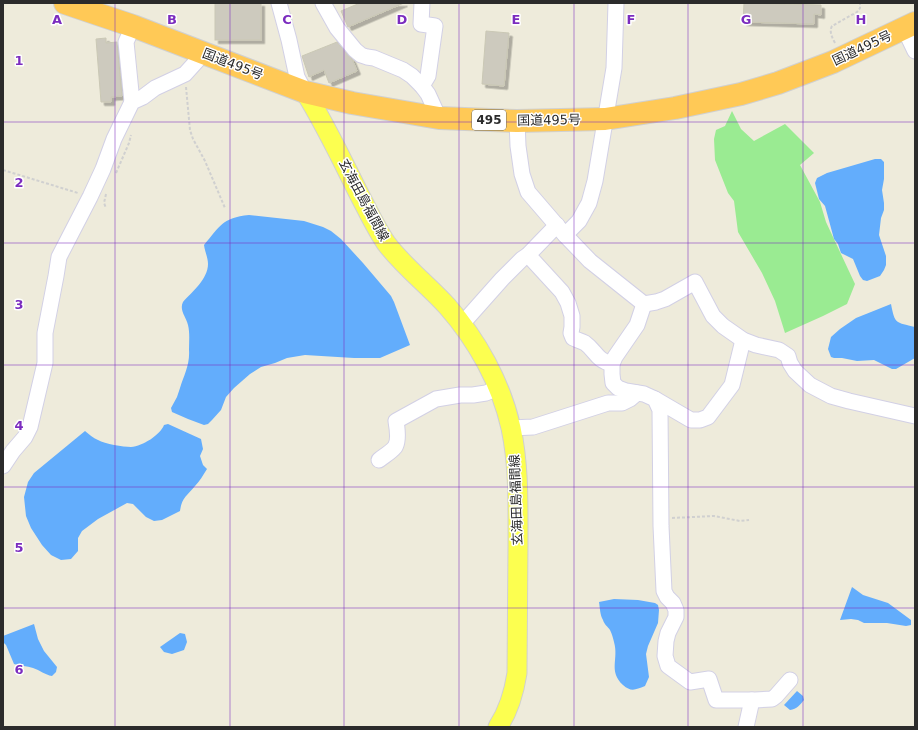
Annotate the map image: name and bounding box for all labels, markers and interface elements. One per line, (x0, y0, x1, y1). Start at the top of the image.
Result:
text: A (52, 12, 62, 27)
text: B (167, 12, 177, 27)
text: C (282, 12, 292, 27)
text: D (397, 12, 408, 27)
text: E (512, 12, 520, 27)
text: F (627, 12, 635, 27)
text: G (741, 12, 751, 27)
text: H (856, 12, 866, 27)
street label: 国道495号 (830, 28, 894, 68)
street label: 国道495号 (201, 46, 265, 82)
text: 1 (14, 53, 24, 68)
road number: 495 (472, 110, 506, 130)
street label: 国道495号 (517, 112, 581, 128)
street label: 玄海田島福間線 (336, 156, 392, 244)
text: 2 (14, 175, 24, 190)
text: 3 (14, 297, 24, 312)
text: 4 (14, 418, 24, 433)
street label: 玄海田島福間線 (507, 454, 525, 546)
text: 5 (14, 540, 24, 555)
text: 6 (14, 662, 24, 677)

